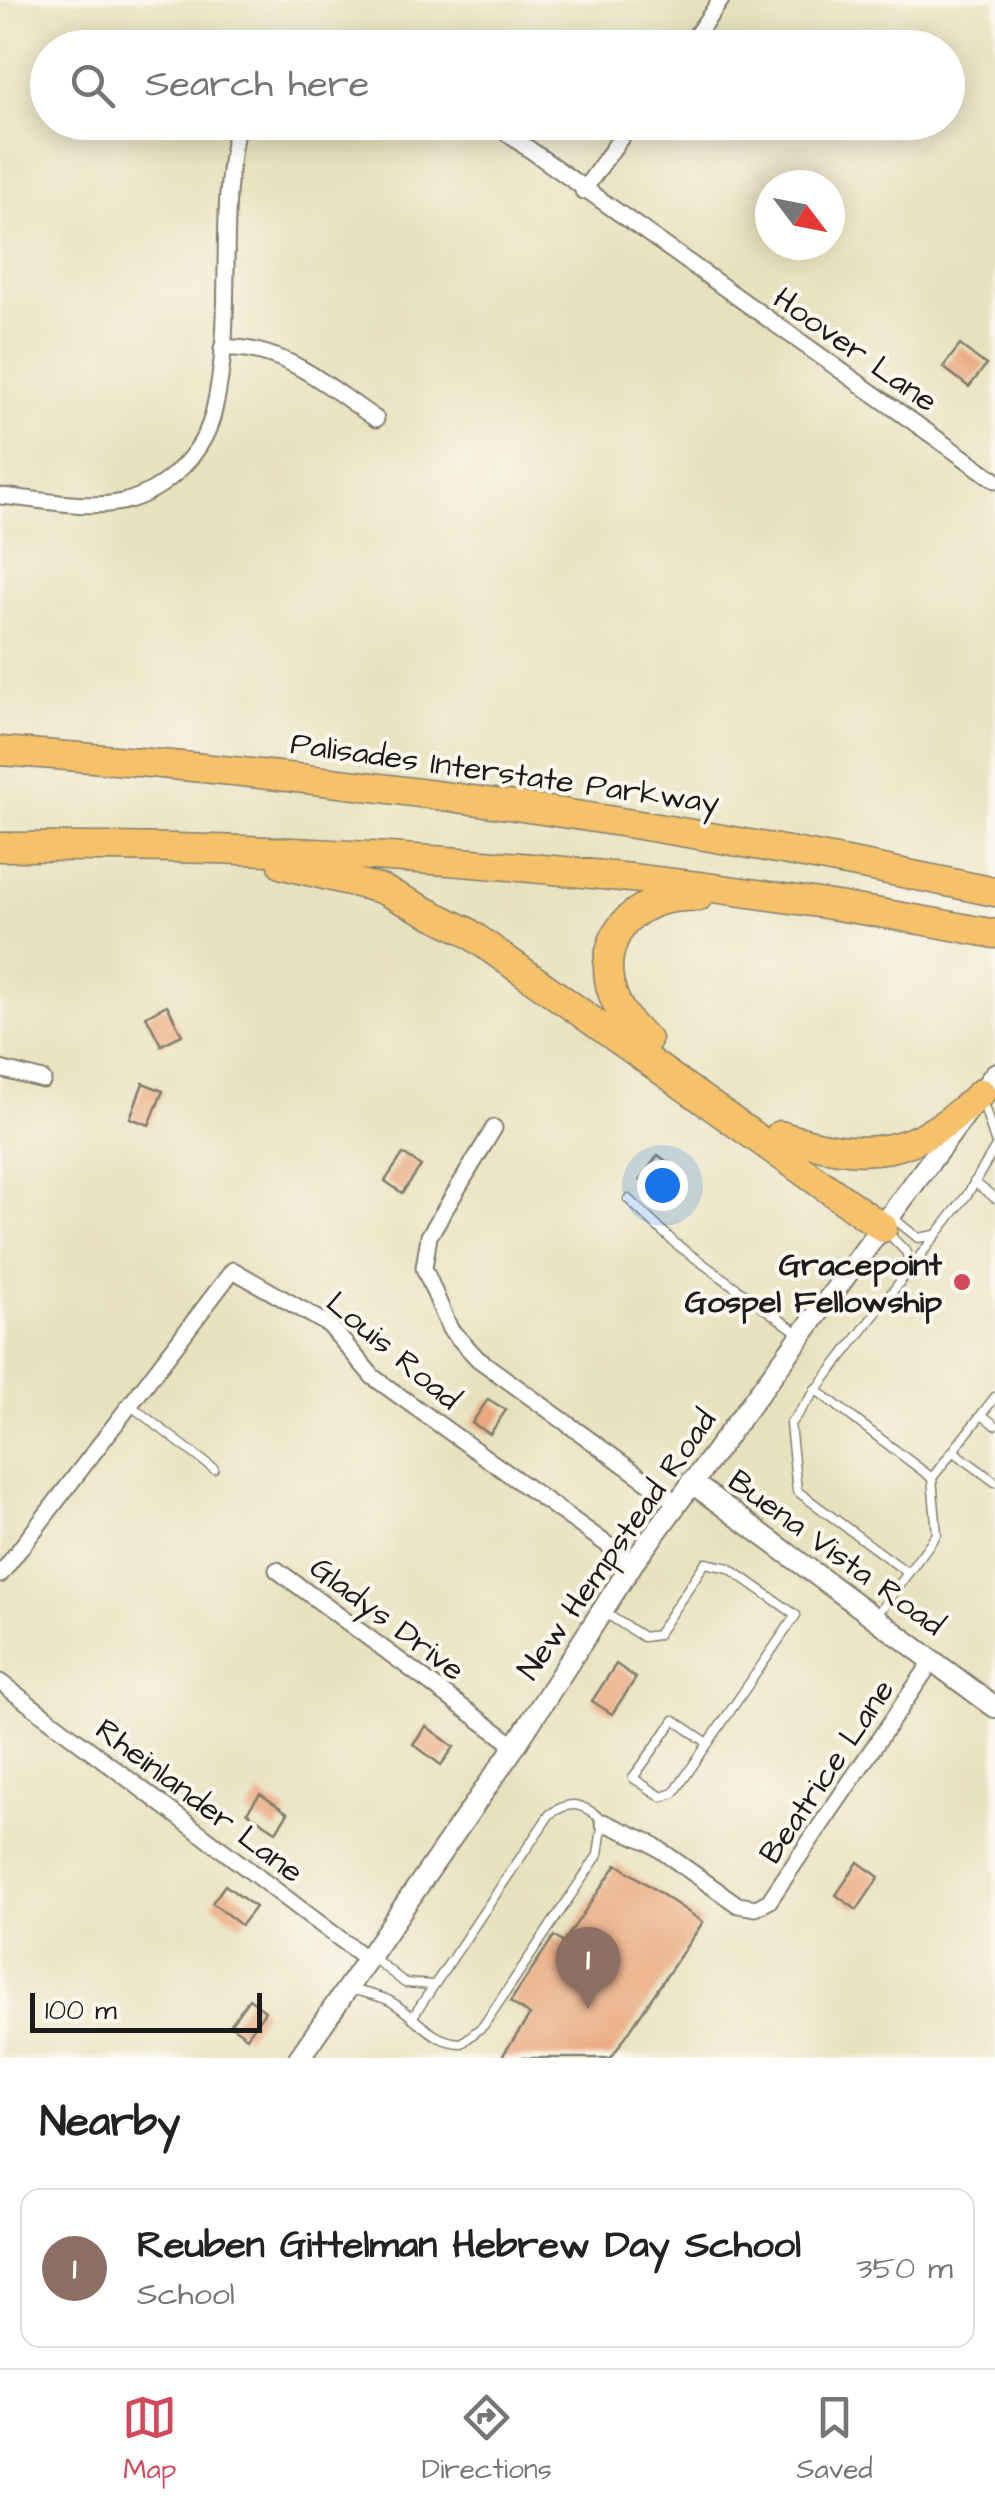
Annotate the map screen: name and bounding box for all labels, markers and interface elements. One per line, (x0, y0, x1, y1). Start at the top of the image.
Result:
search box (30, 30, 965, 140)
icon: search (65, 58, 120, 113)
text: Search here (145, 59, 369, 111)
north arrow (755, 170, 845, 260)
street label: Hoover Lane (764, 277, 946, 424)
street label: Palisades Interstate Parkway (288, 721, 722, 826)
your location (637, 1160, 688, 1211)
place label: Gracepoint Gospel Fellowship (685, 1243, 943, 1325)
marker: Gracepoint Gospel Fellowship (951, 1271, 973, 1293)
street label: Louis Road (316, 1281, 470, 1421)
street label: New Hempstead Road (507, 1401, 728, 1689)
street label: Buena Vista Road (719, 1459, 954, 1647)
street label: Gladys Drive (300, 1546, 474, 1692)
street label: Beatrice Lane (749, 1671, 906, 1873)
street label: Rheinlander Lane (86, 1708, 312, 1894)
pin: 1 (556, 1926, 620, 2009)
scale bar (30, 1988, 262, 2032)
text: 100 m (45, 1991, 117, 2030)
text: Nearby (40, 2094, 180, 2152)
text: Reuben Gittelman Hebrew Day School (137, 2220, 801, 2272)
text: 1 (72, 2246, 77, 2291)
text: 350 m (856, 2246, 953, 2291)
text: School (137, 2272, 235, 2317)
tab: Map (122, 2390, 177, 2489)
tab: Directions (422, 2390, 552, 2489)
tab: Saved (796, 2390, 873, 2489)

